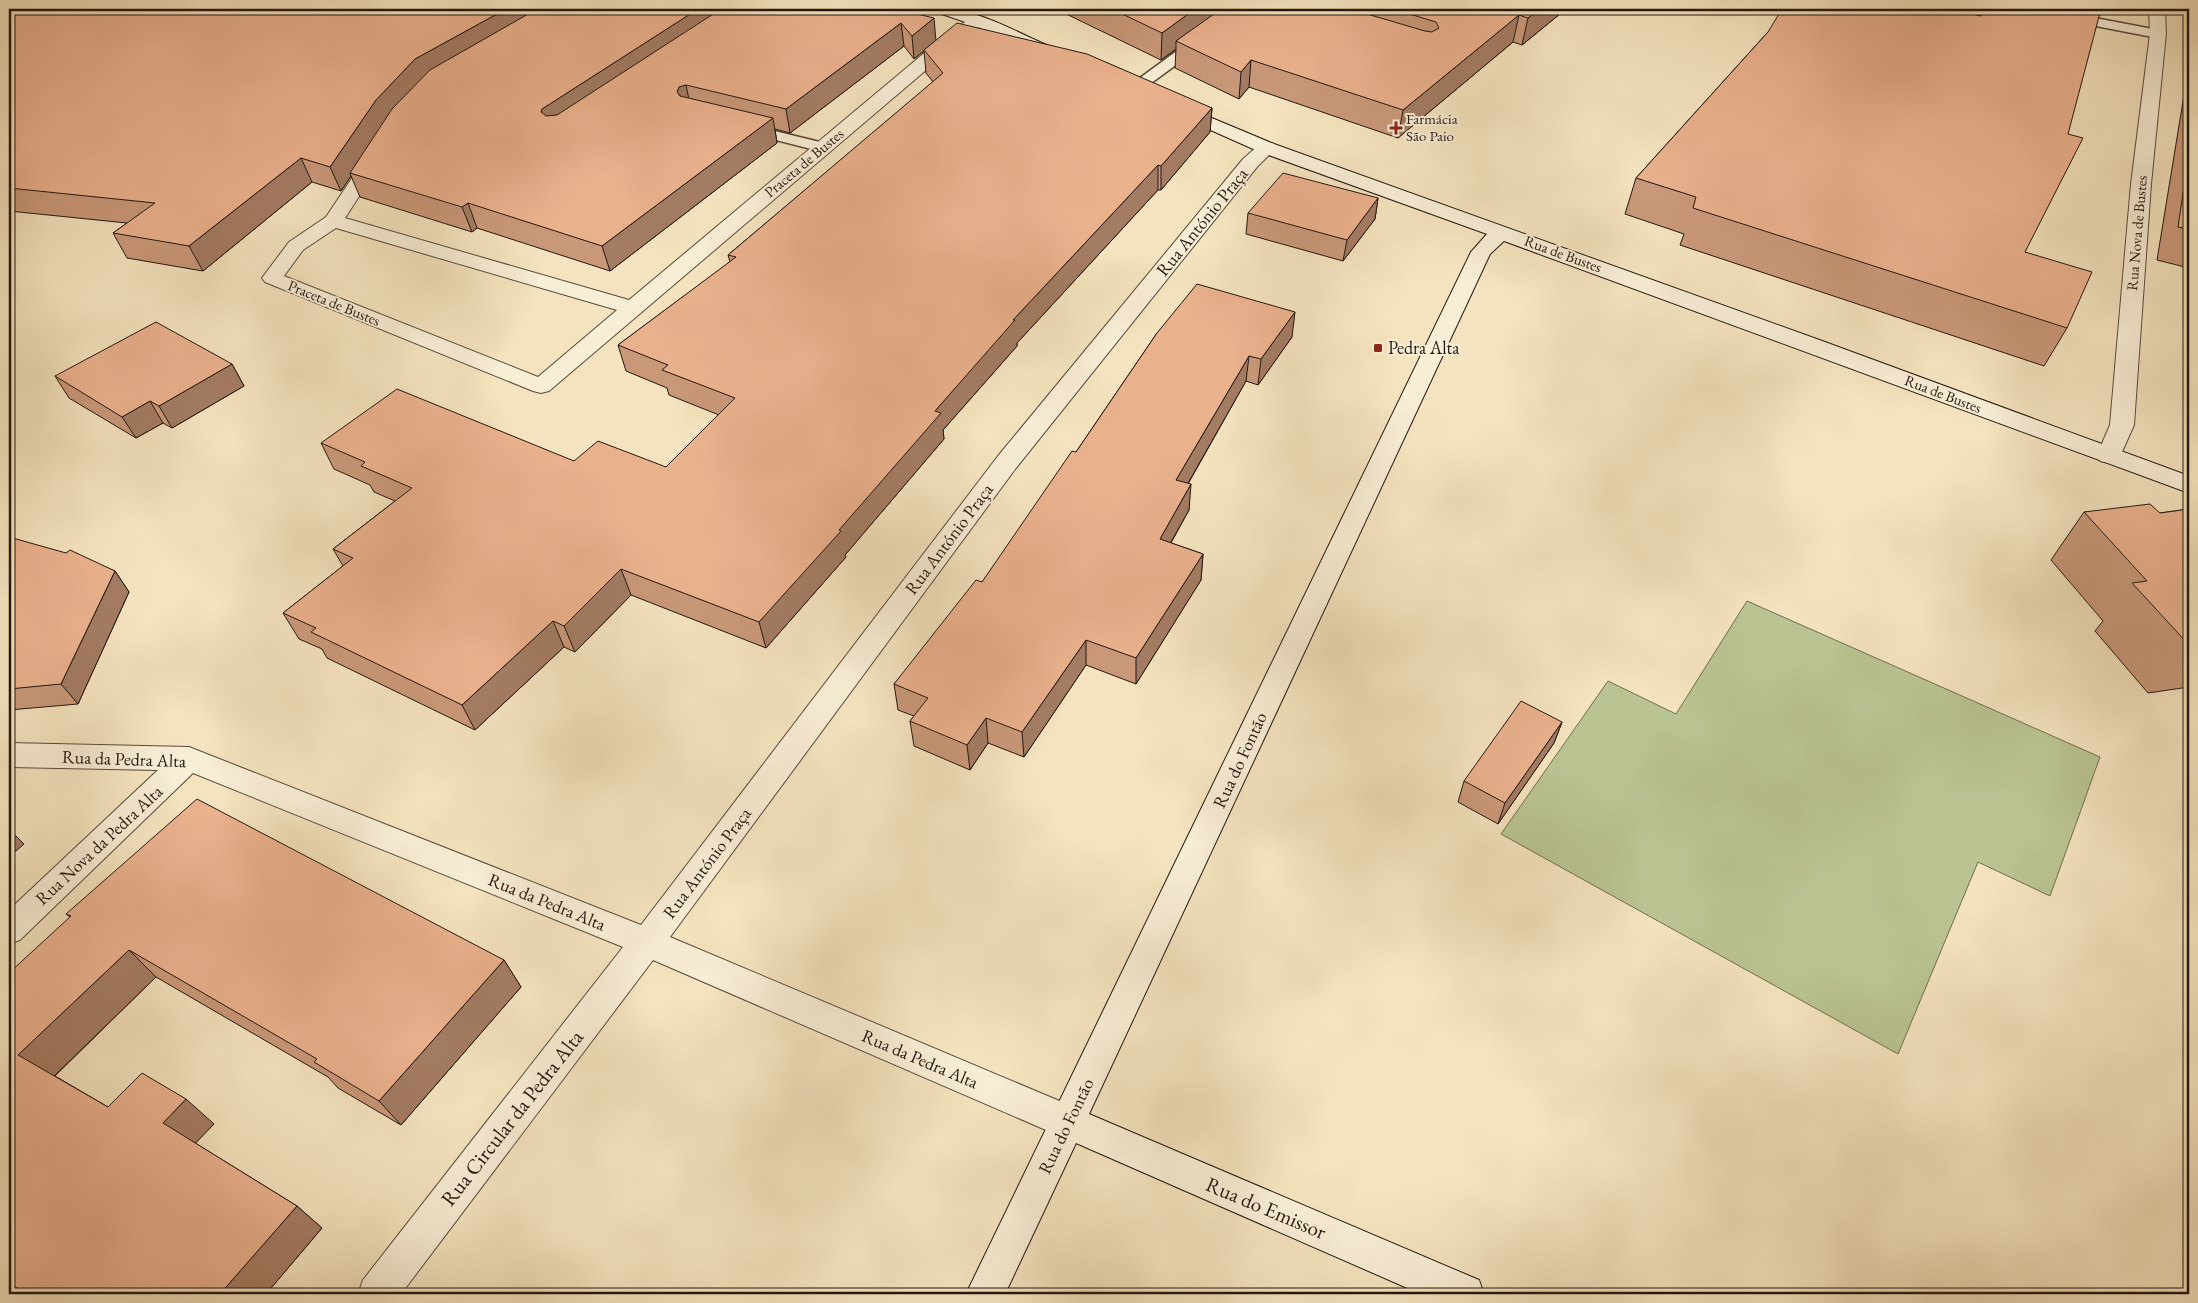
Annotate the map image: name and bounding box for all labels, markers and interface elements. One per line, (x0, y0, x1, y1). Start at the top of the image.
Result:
place label: Farmácia São Paio (1406, 109, 1458, 145)
marker: Farmácia São Paio (1390, 122, 1402, 134)
street label: Praceta de Bustes (760, 124, 847, 201)
street label: Rua António Praça (1151, 162, 1253, 281)
street label: Rua Nova de Bustes (2122, 175, 2151, 291)
street label: Rua de Bustes (1522, 231, 1605, 276)
street label: Praceta de Bustes (285, 275, 383, 330)
place label: Pedra Alta (1388, 336, 1460, 359)
marker: Pedra Alta (1372, 342, 1384, 354)
street label: Rua de Bustes (1902, 370, 1985, 417)
street label: Rua António Praça (899, 478, 998, 599)
street label: Rua do Fontão (1207, 708, 1272, 812)
street label: Rua da Pedra Alta (61, 745, 187, 772)
street label: Rua Nova da Pedra Alta (30, 779, 168, 910)
street label: Rua António Praça (657, 802, 756, 923)
street label: Rua da Pedra Alta (485, 868, 610, 936)
street label: Rua Circular da Pedra Alta (434, 1024, 589, 1211)
street label: Rua da Pedra Alta (858, 1024, 983, 1094)
street label: Rua do Fontão (1033, 1074, 1099, 1177)
street label: Rua do Emissor (1202, 1170, 1330, 1245)

